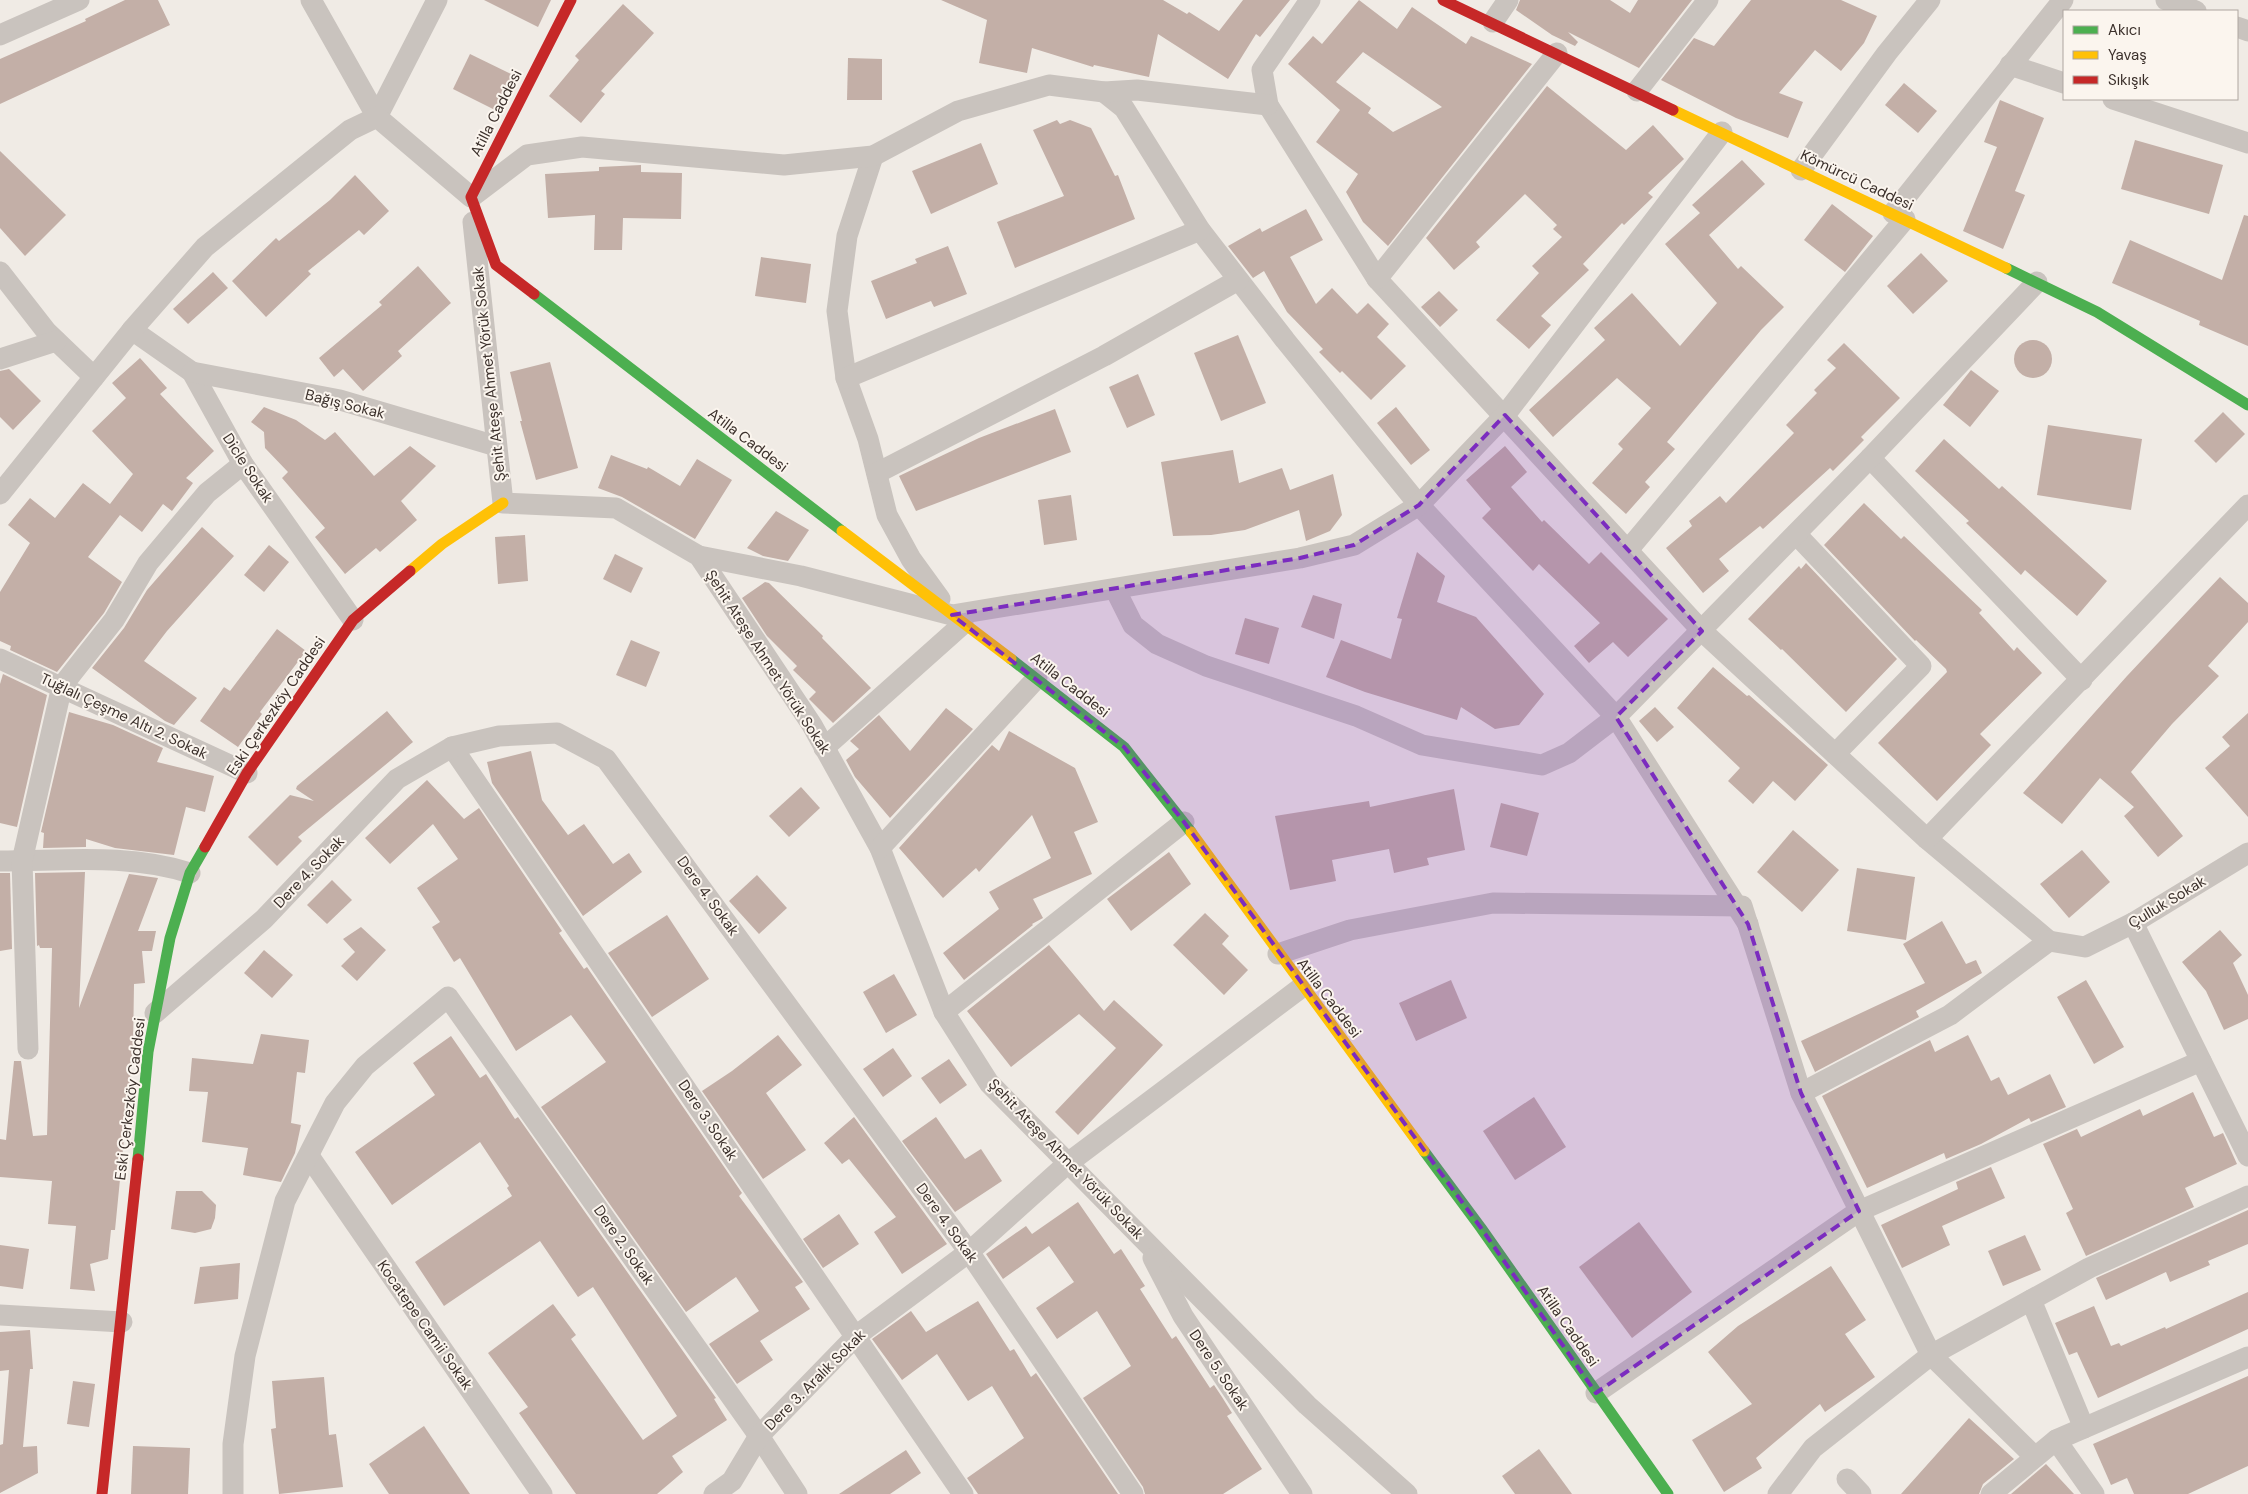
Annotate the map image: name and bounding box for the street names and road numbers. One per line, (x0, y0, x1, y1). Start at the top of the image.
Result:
street label: Atilla Caddesi (466, 66, 526, 160)
street label: Kömürcü Caddesi (1797, 145, 1917, 215)
street label: Şehit Ateşe Ahmet Yörük Sokak (468, 265, 510, 482)
street label: Bağış Sokak (303, 384, 387, 424)
street label: Atilla Caddesi (704, 403, 792, 477)
street label: Dicle Sokak (218, 429, 278, 507)
street label: Şehit Ateşe Ahmet Yörük Sokak (701, 566, 835, 758)
street label: Eski Çerkezköy Caddesi (222, 633, 330, 779)
street label: Atilla Caddesi (1026, 648, 1114, 722)
street label: Tuğlalı Çeşme Altı 2. Sokak (37, 668, 211, 764)
street label: Dere 4. Sokak (269, 831, 349, 913)
street label: Dere 4. Sokak (672, 852, 744, 940)
street label: Çulluk Sokak (2125, 871, 2210, 933)
street label: Atilla Caddesi (1292, 954, 1366, 1042)
street label: Eski Çerkezköy Caddesi (110, 1017, 150, 1181)
street label: Şehit Ateşe Ahmet Yörük Sokak (984, 1074, 1148, 1244)
street label: Dere 3. Sokak (674, 1076, 743, 1165)
street label: Dere 4. Sokak (911, 1179, 983, 1267)
street label: Dere 2. Sokak (589, 1201, 659, 1289)
street label: Kocatepe Camii Sokak (373, 1256, 478, 1394)
street label: Atilla Caddesi (1533, 1281, 1603, 1371)
street label: Dere 3. Aralık Sokak (760, 1325, 870, 1435)
street label: Dere 5. Sokak (1185, 1326, 1254, 1415)

